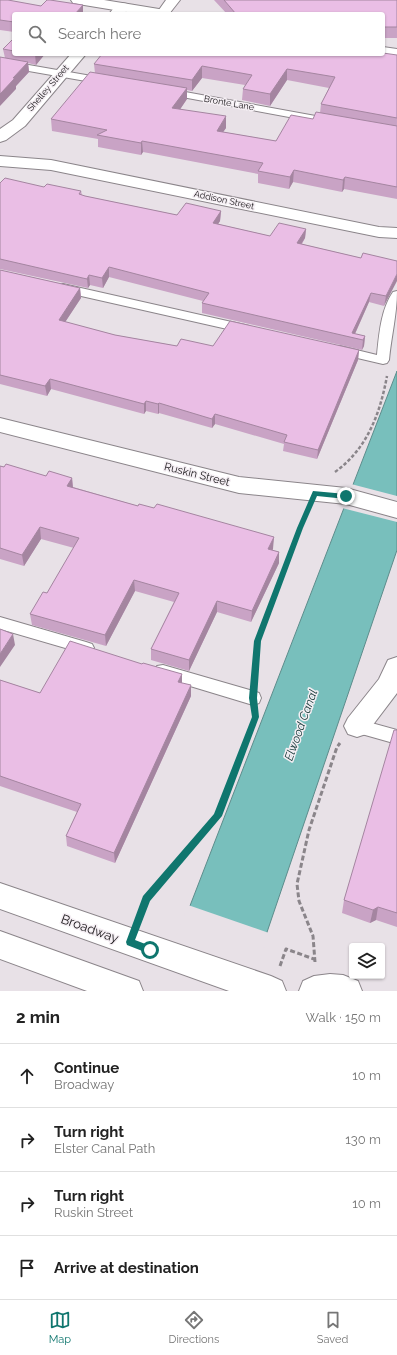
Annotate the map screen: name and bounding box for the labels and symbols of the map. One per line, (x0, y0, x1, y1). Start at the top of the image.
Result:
street label: Shelley Street (25, 63, 71, 113)
street label: Bronte Lane (203, 94, 256, 112)
street label: Addison Street (193, 189, 255, 211)
street label: Ruskin Street (163, 460, 231, 489)
route end (337, 487, 355, 505)
water label: Elwood Canal (282, 687, 320, 763)
street label: Broadway (59, 911, 121, 946)
route start (141, 941, 159, 959)

